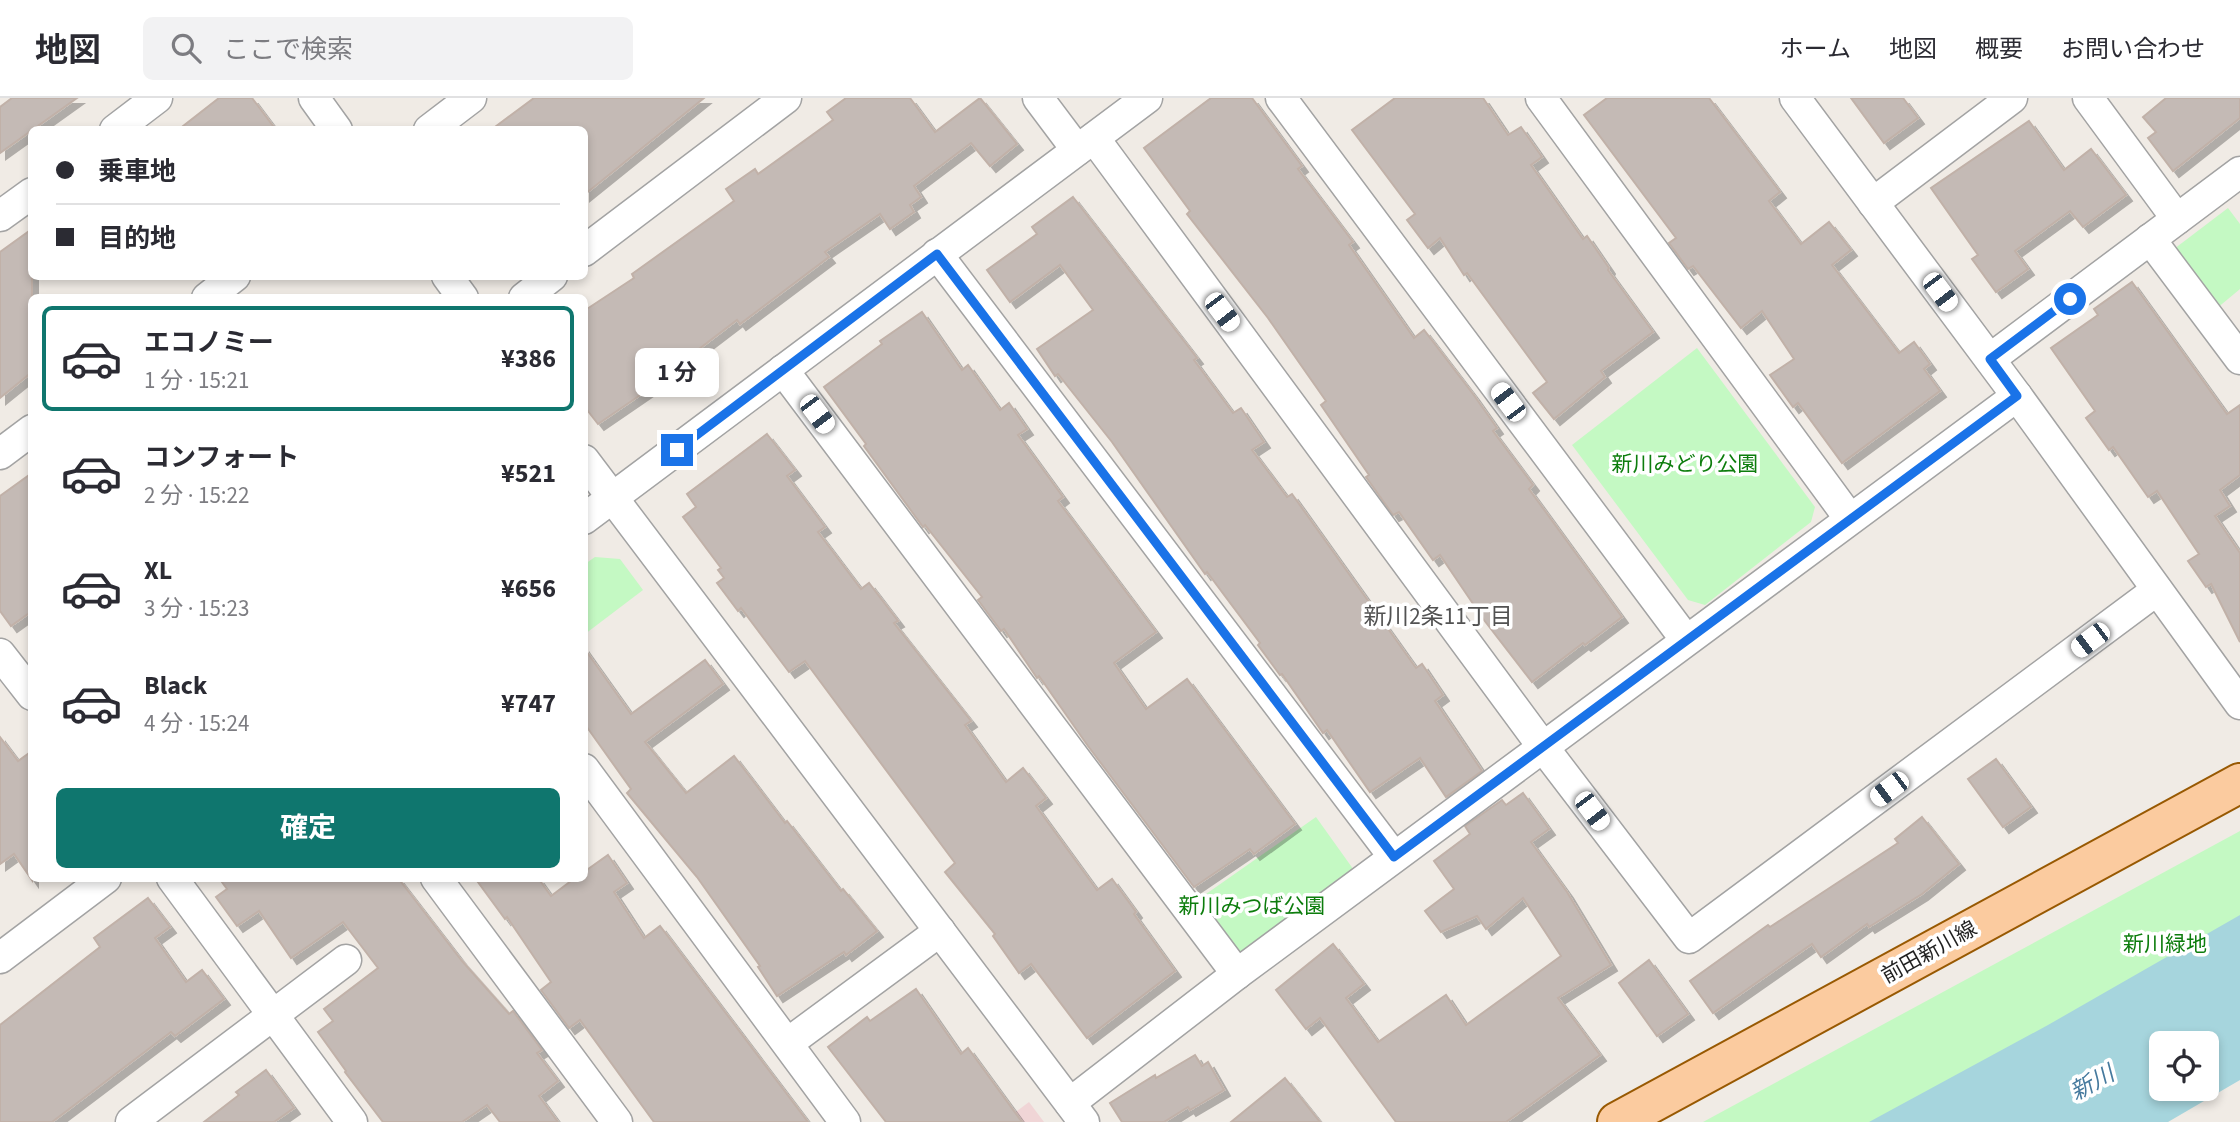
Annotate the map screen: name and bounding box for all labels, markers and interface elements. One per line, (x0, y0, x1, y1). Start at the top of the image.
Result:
search box (143, 17, 633, 80)
text: 地図 (35, 27, 101, 74)
icon: search (167, 29, 205, 67)
text: ここで検索 (223, 31, 353, 68)
text: ホーム (1780, 32, 1851, 67)
text: 地図 (1889, 32, 1937, 67)
text: 概要 (1975, 32, 2023, 67)
text: お問い合わせ (2061, 32, 2205, 67)
text: 乗車地 (98, 153, 176, 190)
text: 目的地 (98, 220, 176, 257)
car (1919, 269, 1962, 315)
route start (2054, 283, 2086, 315)
car (1201, 289, 1244, 335)
text: エコノミー (144, 324, 274, 361)
icon: car (60, 327, 123, 390)
text: ¥386 (501, 340, 556, 377)
callout: 1 分 (635, 348, 719, 398)
text: 1 分 (657, 356, 697, 389)
text: 1 分 · 15:21 (144, 364, 249, 397)
car (1487, 379, 1530, 425)
car (796, 391, 839, 437)
route end (661, 434, 693, 466)
text: コンフォート (144, 439, 299, 476)
icon: car (60, 442, 123, 505)
park label: 新川みどり公園 (1612, 449, 1759, 479)
text: ¥521 (501, 455, 556, 492)
text: 2 分 · 15:22 (144, 479, 249, 512)
text: XL (144, 552, 172, 589)
icon: car (60, 557, 123, 620)
text: ¥656 (501, 570, 556, 607)
text: 3 分 · 15:23 (144, 592, 249, 625)
district label: 新川2条11丁目 (1363, 600, 1513, 633)
car (2067, 619, 2114, 661)
text: Black (144, 667, 207, 704)
icon: car (60, 672, 123, 735)
text: ¥747 (501, 685, 556, 722)
text: 4 分 · 15:24 (144, 707, 249, 740)
car (1866, 768, 1913, 810)
button: 確定 (56, 788, 560, 868)
car (1571, 788, 1614, 834)
park label: 新川みつば公園 (1179, 891, 1326, 921)
street label: 前田新川線 (1876, 913, 1982, 991)
park label: 新川緑地 (2123, 929, 2207, 959)
map controls (2149, 1031, 2219, 1101)
button: locate (2149, 1031, 2219, 1101)
water label: 新川 (2064, 1056, 2123, 1109)

